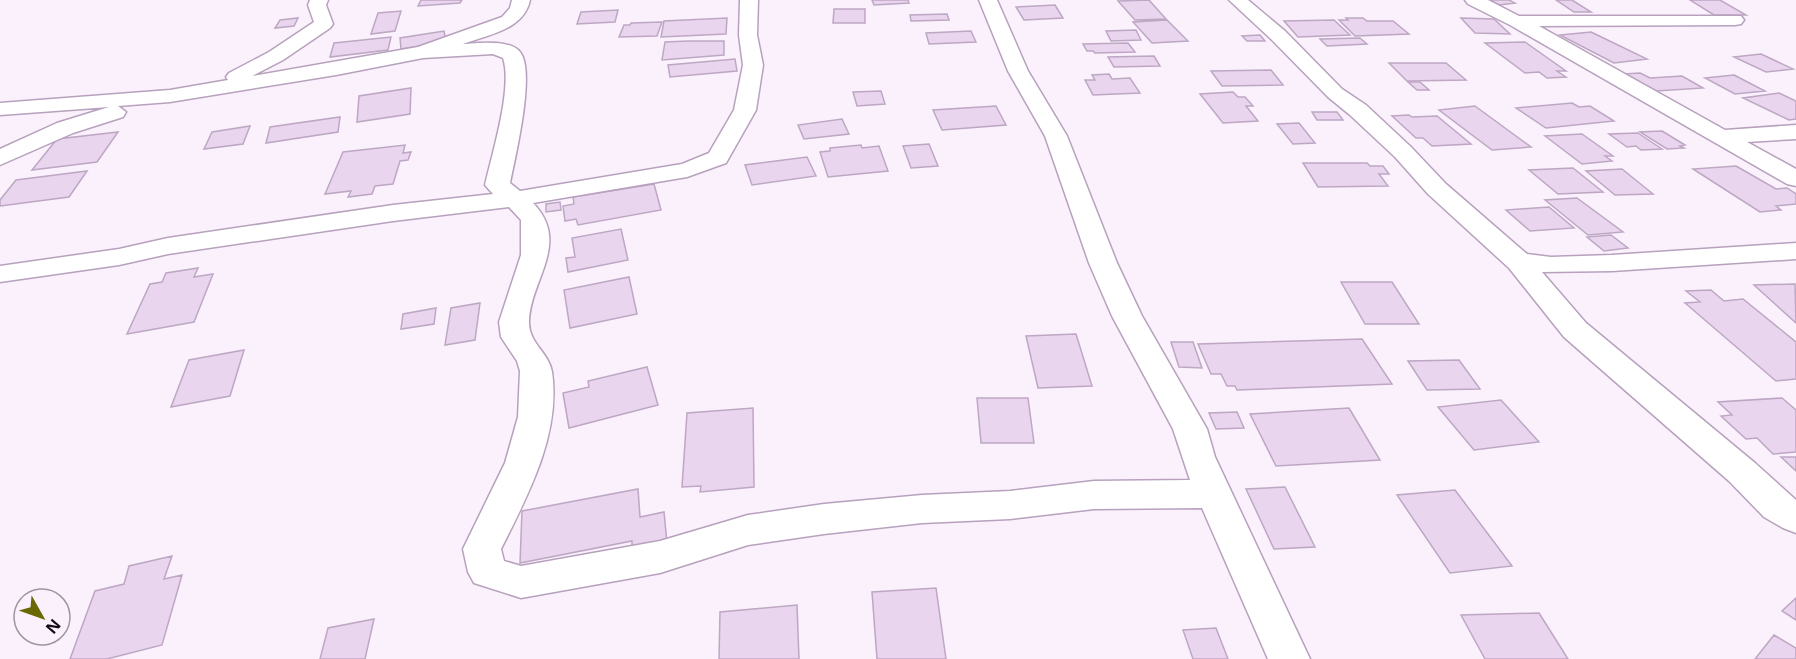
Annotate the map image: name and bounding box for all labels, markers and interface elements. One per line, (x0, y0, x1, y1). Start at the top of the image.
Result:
north arrow (12, 587, 72, 647)
text: N (41, 615, 66, 639)

